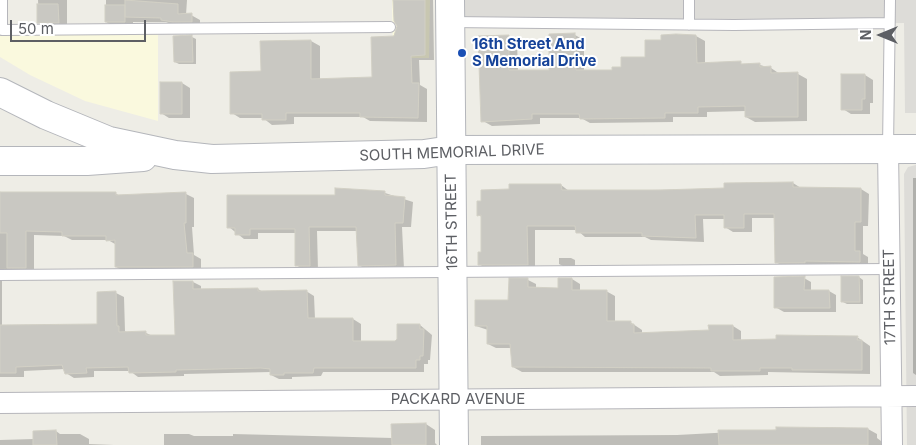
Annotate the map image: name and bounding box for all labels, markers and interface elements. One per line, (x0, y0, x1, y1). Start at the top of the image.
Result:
scale bar (12, 10, 149, 42)
north arrow (856, 10, 906, 60)
text: 50 m (18, 19, 54, 38)
text: N (857, 30, 874, 40)
place label: 16th Street And S Memorial Drive (472, 35, 597, 70)
marker: 16th Street And S Memorial Drive (456, 47, 468, 59)
street label: SOUTH MEMORIAL DRIVE (359, 141, 545, 165)
street label: 16TH STREET (442, 173, 462, 271)
street label: 17TH STREET (880, 249, 900, 345)
street label: PACKARD AVENUE (391, 390, 525, 408)

